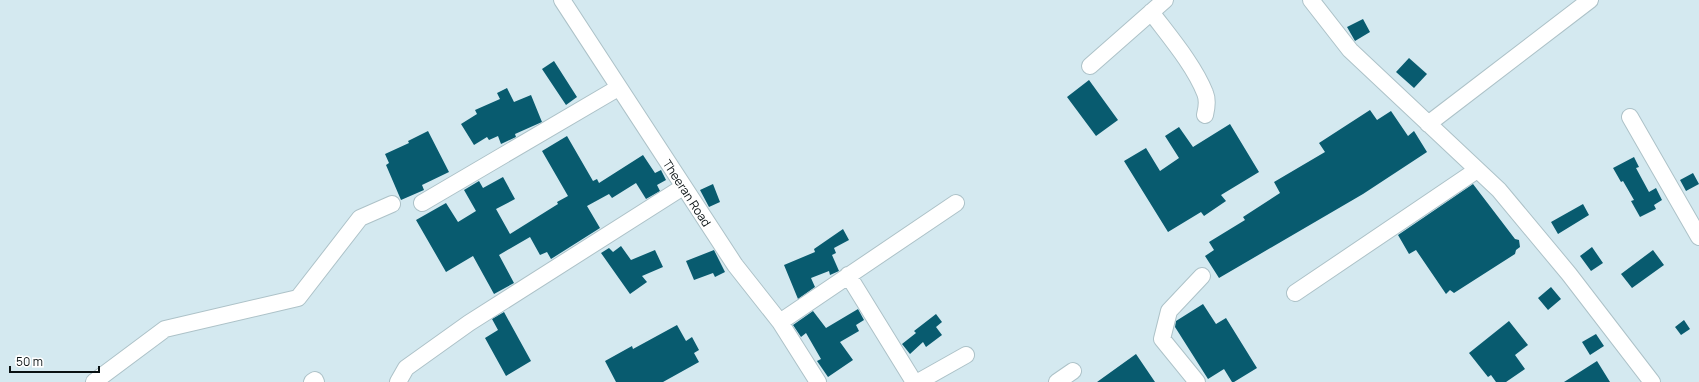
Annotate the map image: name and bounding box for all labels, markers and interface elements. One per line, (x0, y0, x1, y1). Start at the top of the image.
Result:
street label: Theeran Road (659, 156, 715, 230)
scale bar (10, 348, 99, 374)
text: 50 m (16, 353, 43, 370)

